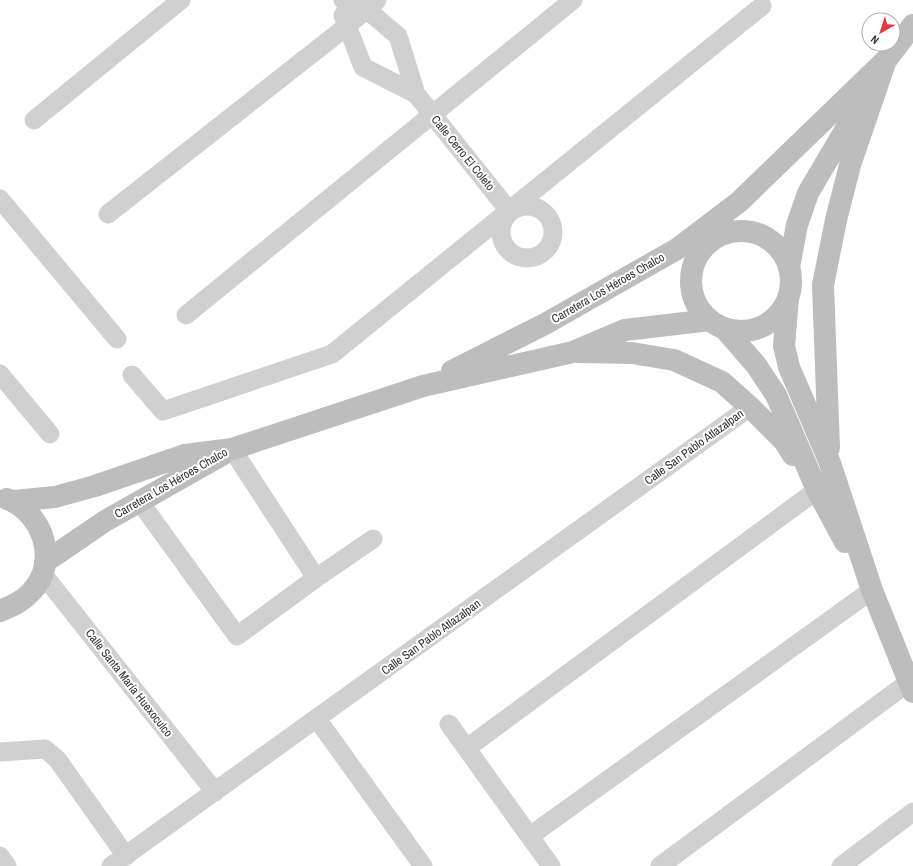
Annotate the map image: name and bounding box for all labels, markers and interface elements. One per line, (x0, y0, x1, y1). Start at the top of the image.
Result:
north arrow (861, 12, 901, 52)
text: N (868, 32, 882, 47)
street label: Calle Cerro El Coleto (428, 112, 498, 194)
street label: Carretera Los Héroes Chalco (549, 249, 667, 327)
street label: Calle San Pablo Atlazalpan (641, 406, 747, 488)
street label: Carretera Los Héroes Chalco (112, 444, 230, 522)
street label: Calle San Pablo Atlazalpan (378, 596, 484, 678)
street label: Calle Santa María Huexoculco (82, 626, 176, 740)

